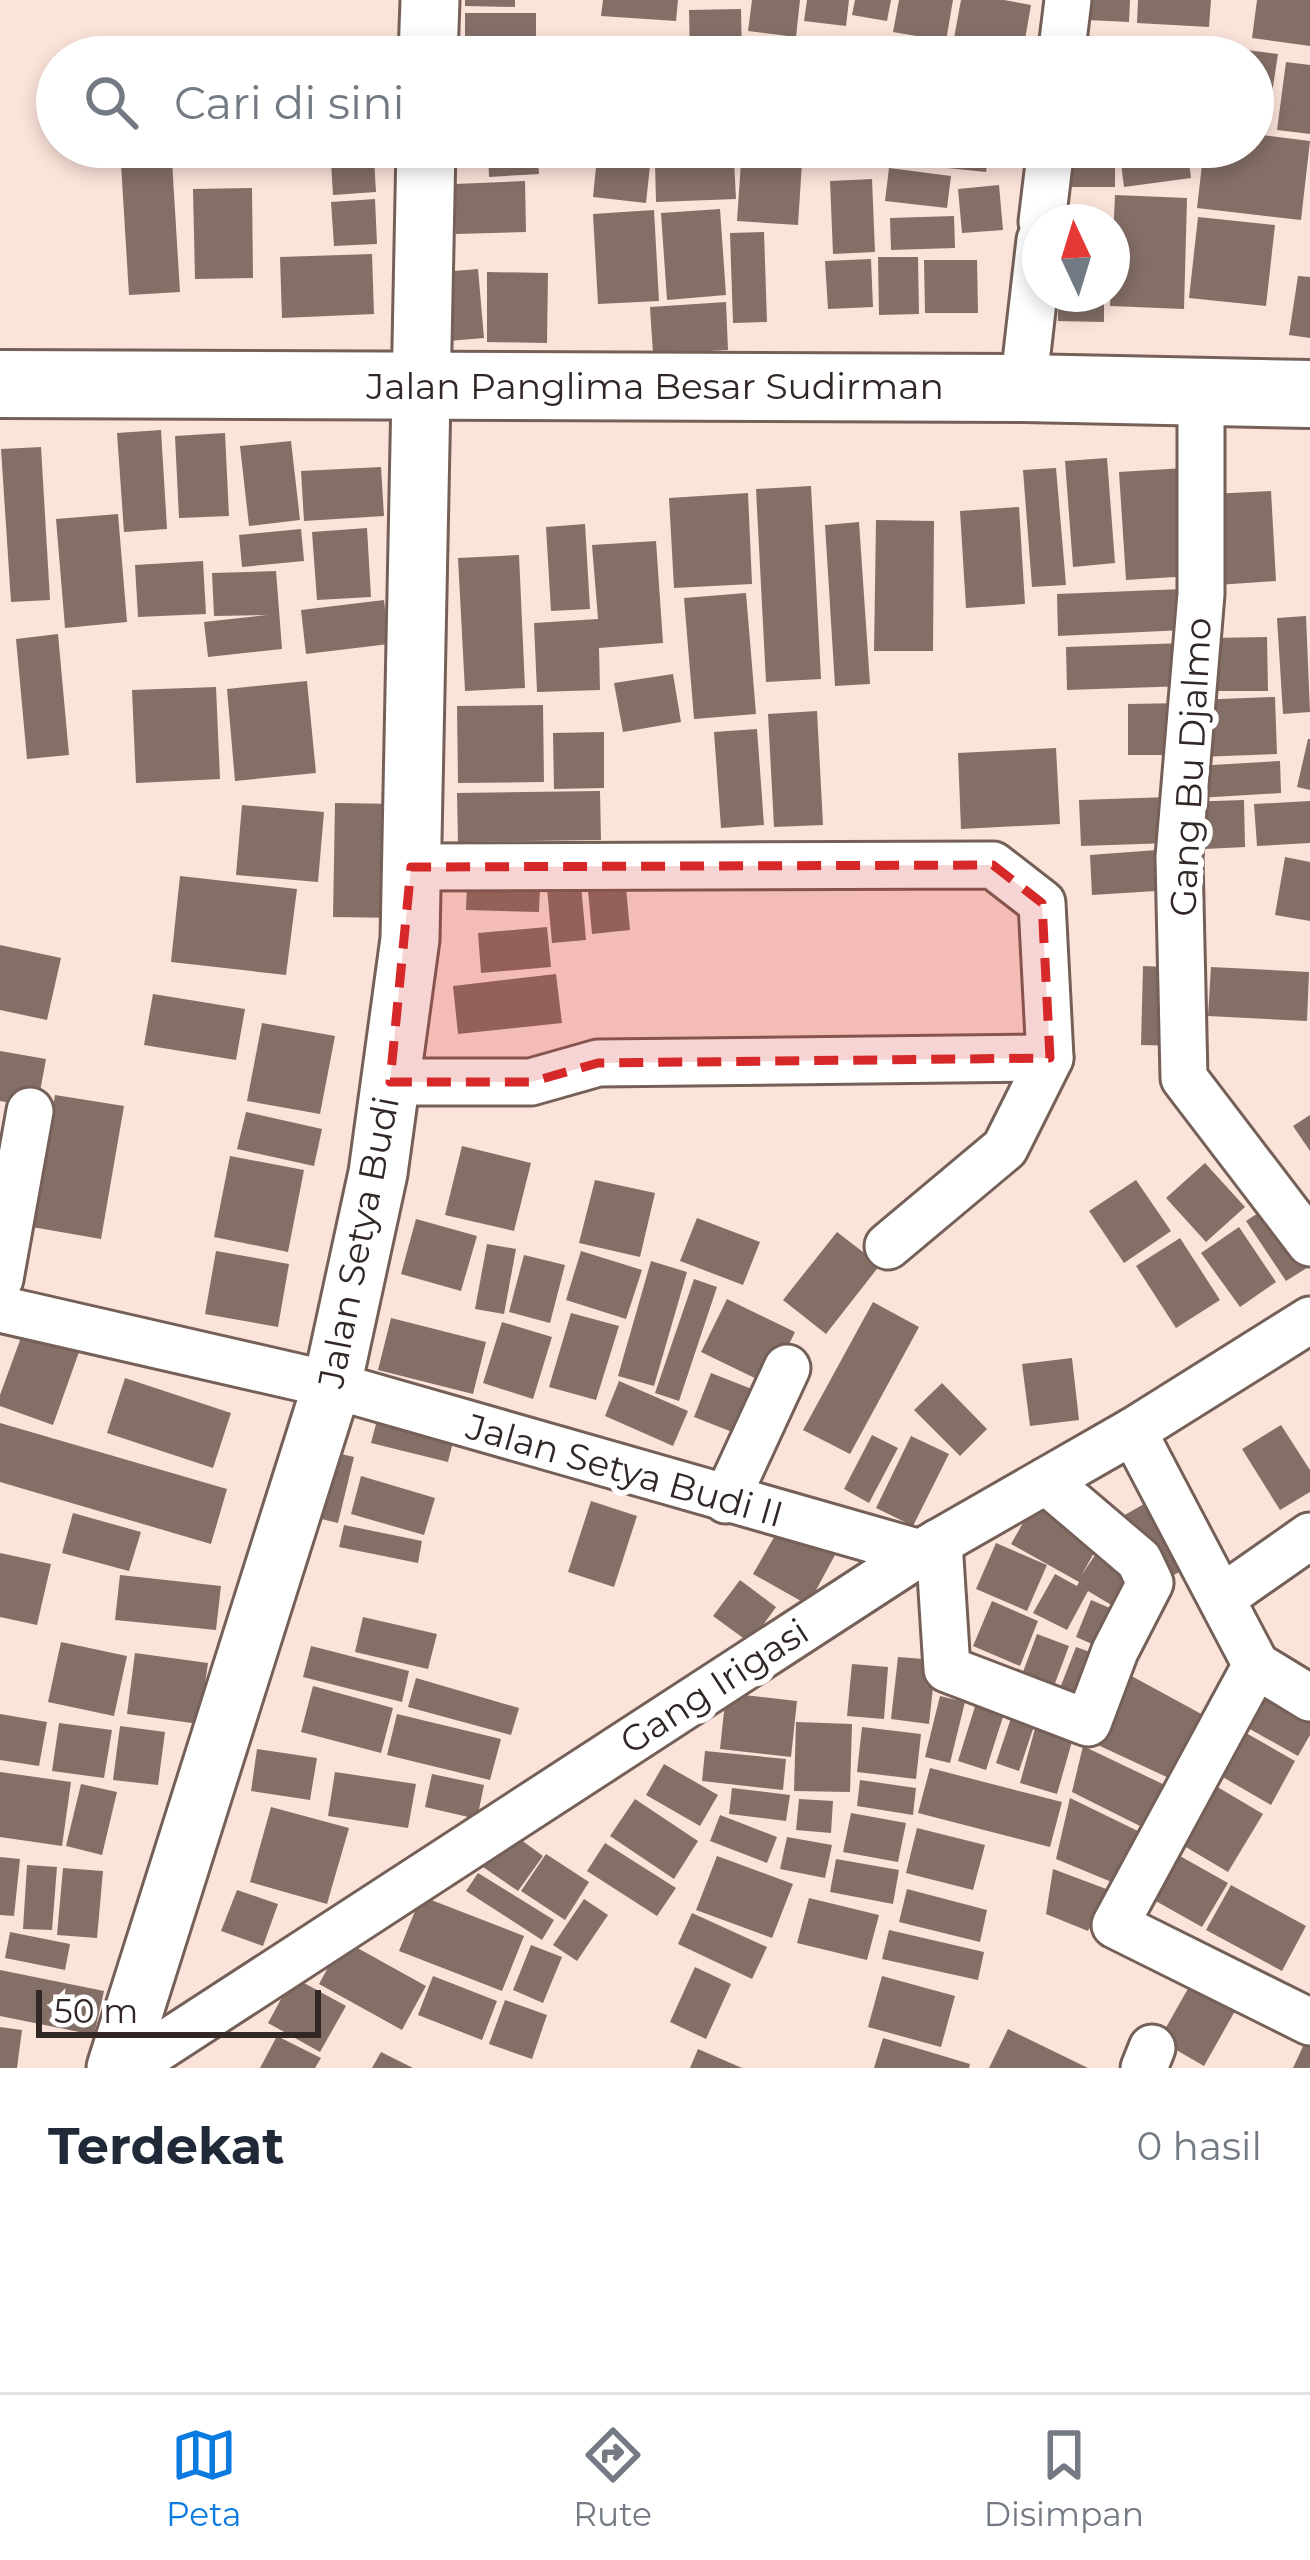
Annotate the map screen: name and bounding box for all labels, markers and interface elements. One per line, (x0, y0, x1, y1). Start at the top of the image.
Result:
search box (36, 36, 1274, 168)
icon: search (78, 69, 144, 135)
text: Cari di sini (174, 75, 405, 130)
north arrow (1022, 204, 1130, 312)
street label: Jalan Panglima Besar Sudirman (365, 364, 944, 408)
street label: Gang Bu Djalmo (1160, 616, 1220, 918)
street label: Jalan Setya Budi (308, 1092, 408, 1393)
street label: Jalan Setya Budi II (461, 1403, 788, 1536)
street label: Gang Irigasi (612, 1609, 816, 1763)
scale bar (36, 1984, 321, 2037)
text: 50 m (54, 1991, 138, 2031)
text: Terdekat (48, 2115, 284, 2177)
text: 0 hasil (1137, 2122, 1262, 2170)
tab: Peta (166, 2422, 241, 2534)
tab: Rute (573, 2422, 652, 2534)
tab: Disimpan (984, 2422, 1144, 2534)

